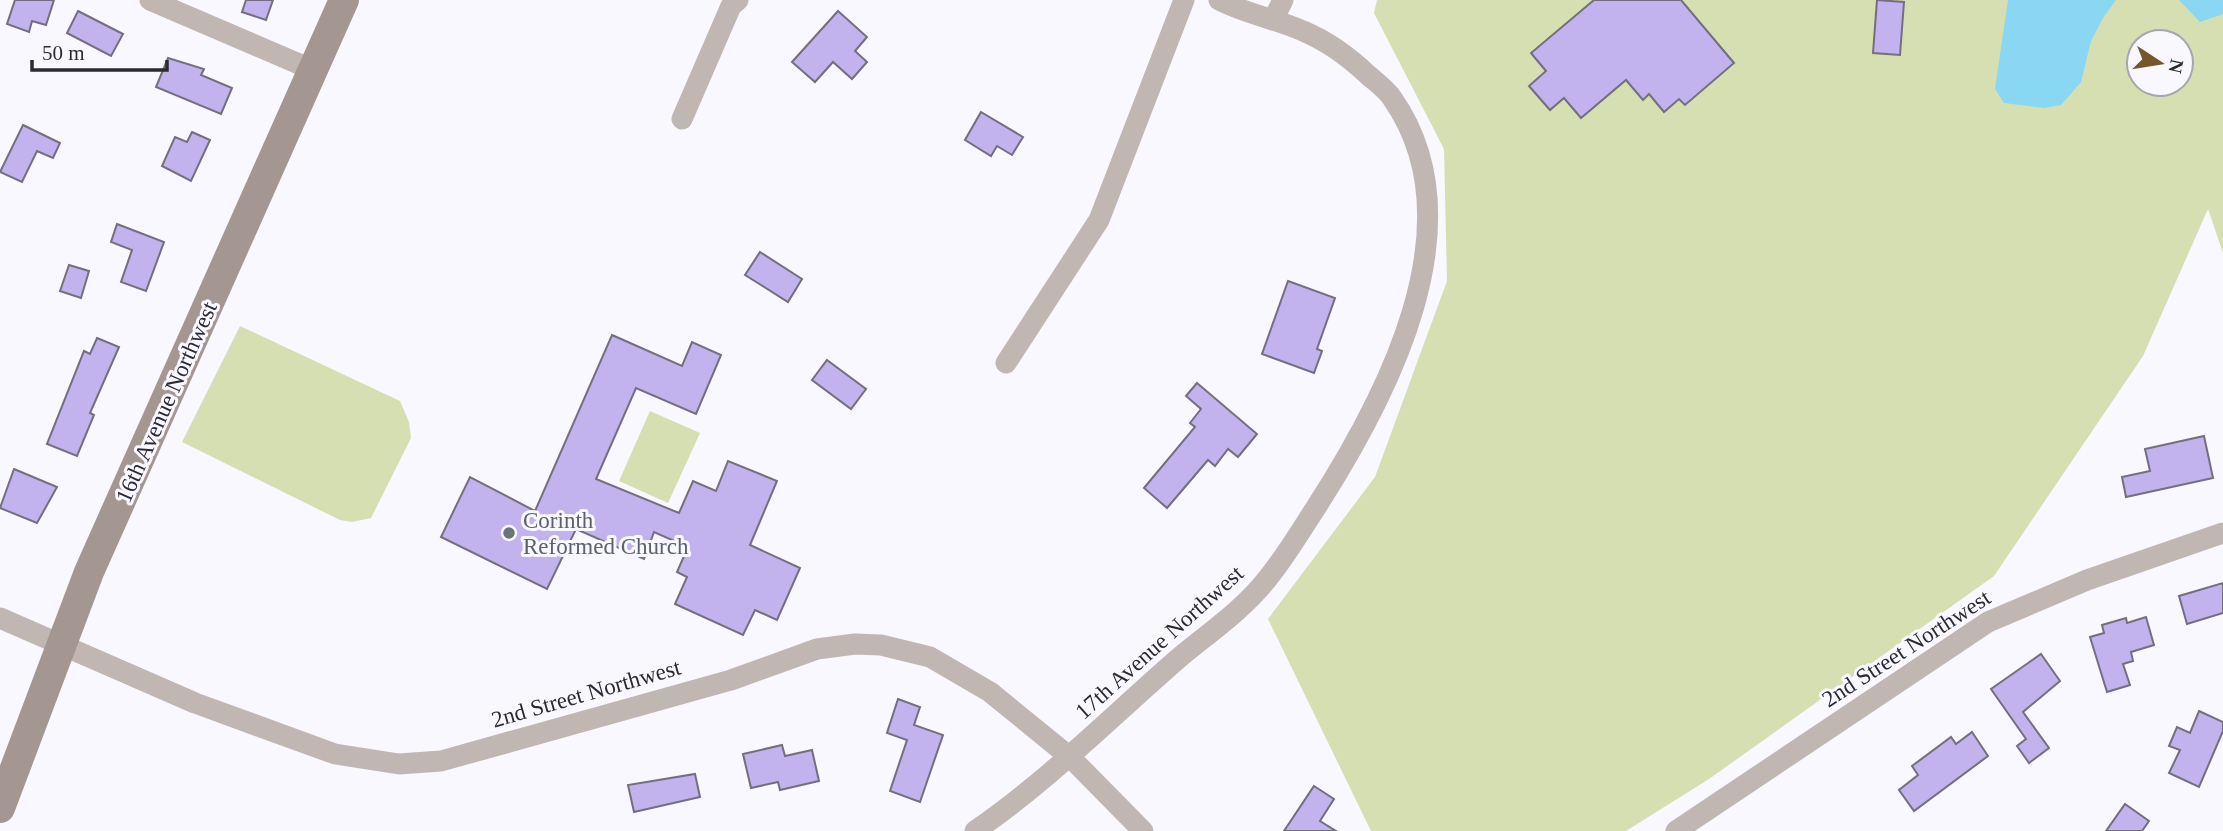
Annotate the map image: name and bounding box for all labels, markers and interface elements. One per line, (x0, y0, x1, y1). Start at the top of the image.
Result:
scale bar (32, 28, 166, 72)
north arrow (2125, 28, 2195, 98)
text: 50 m (42, 41, 85, 65)
text: N (2164, 58, 2188, 76)
street label: 16th Avenue Northwest (111, 298, 222, 506)
place label: Corinth Reformed Church (523, 508, 689, 559)
marker: Corinth Reformed Church (501, 525, 517, 541)
street label: 17th Avenue Northwest (1070, 560, 1249, 724)
street label: 2nd Street Northwest (1817, 584, 1996, 712)
street label: 2nd Street Northwest (489, 654, 684, 732)

